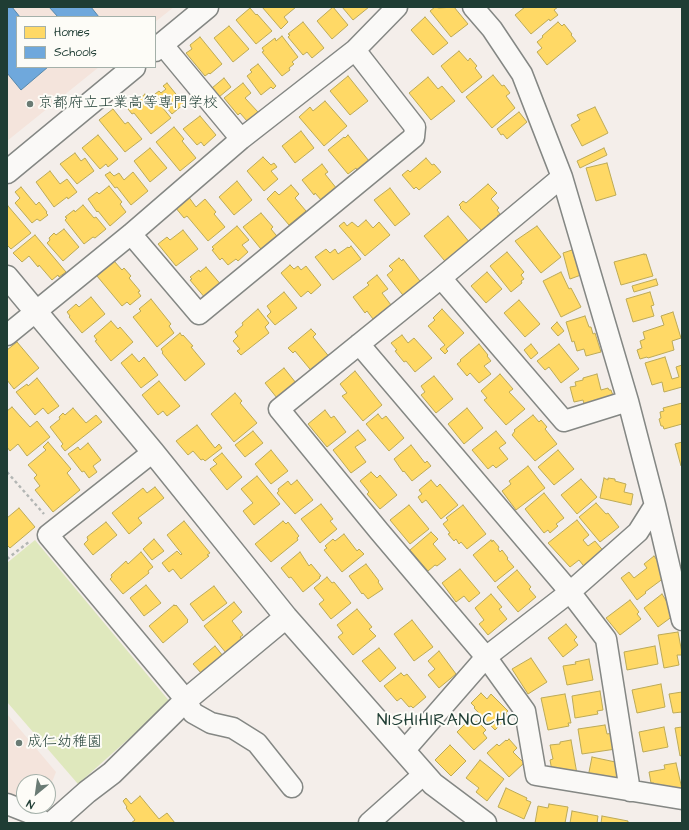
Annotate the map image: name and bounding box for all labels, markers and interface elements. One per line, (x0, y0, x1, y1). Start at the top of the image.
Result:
legend (16, 16, 156, 68)
text: Homes (54, 24, 90, 41)
text: Schools (54, 44, 97, 61)
place label: 京都府立工業高等専門学校 (38, 95, 218, 113)
marker: 京都府立工業高等専門学校 (25, 99, 35, 109)
district label: NISHIHIRANOCHO (377, 711, 519, 731)
place label: 成仁幼稚園 (27, 734, 102, 752)
marker: 成仁幼稚園 (14, 738, 24, 748)
north arrow (16, 774, 56, 814)
text: N (24, 796, 37, 812)

